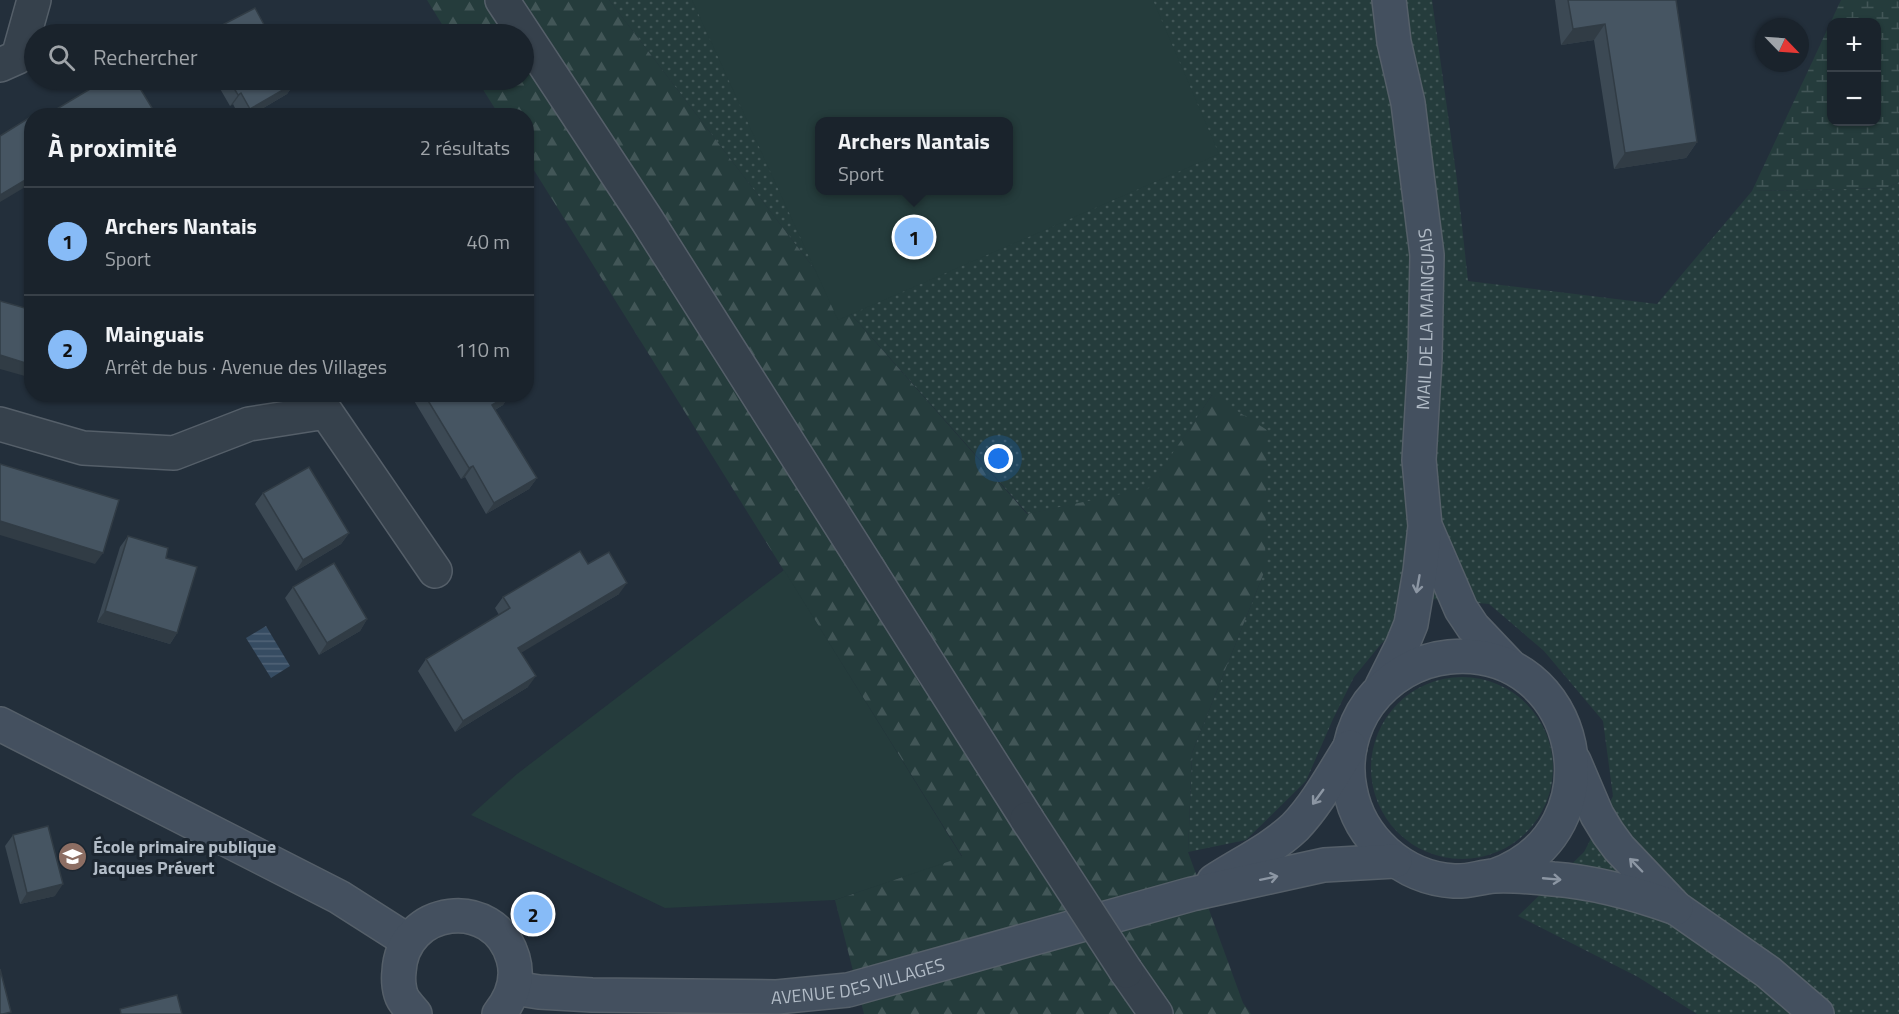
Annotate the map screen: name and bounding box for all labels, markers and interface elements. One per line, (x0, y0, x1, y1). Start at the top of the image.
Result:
north arrow (1755, 18, 1809, 72)
map controls (1827, 18, 1881, 126)
button: + (1827, 18, 1881, 72)
search box (24, 24, 534, 90)
text: Rechercher (93, 40, 198, 74)
icon: search (45, 41, 78, 74)
button: − (1827, 72, 1881, 126)
popup (815, 117, 1013, 195)
text: Archers Nantais (838, 124, 990, 158)
text: À proximité (48, 128, 177, 167)
text: 2 résultats (420, 132, 510, 163)
text: Sport (838, 158, 884, 189)
text: Archers Nantais (105, 209, 257, 243)
pin: 1 (894, 214, 934, 260)
text: 1 (62, 226, 73, 257)
text: 40 m (466, 226, 510, 257)
street label: MAIL DE LA MAINGUAIS (1408, 227, 1441, 411)
text: Sport (105, 243, 151, 274)
text: Mainguais (105, 317, 204, 351)
text: 2 (62, 334, 73, 365)
text: 110 m (455, 334, 510, 365)
text: Arrêt de bus · Avenue des Villages (105, 351, 387, 382)
your location (984, 444, 1013, 473)
one-way arrow (1413, 573, 1424, 593)
one-way arrow (1312, 788, 1324, 804)
place label: École primaire publique Jacques Prévert (93, 833, 276, 881)
school or university icon: École primaire publique Jacques Prévert (56, 840, 88, 872)
one-way arrow (1628, 858, 1643, 873)
one-way arrow (1259, 872, 1279, 883)
one-way arrow (1542, 874, 1562, 885)
pin: 2 (514, 892, 552, 936)
street label: AVENUE DES VILLAGES (771, 950, 948, 1011)

